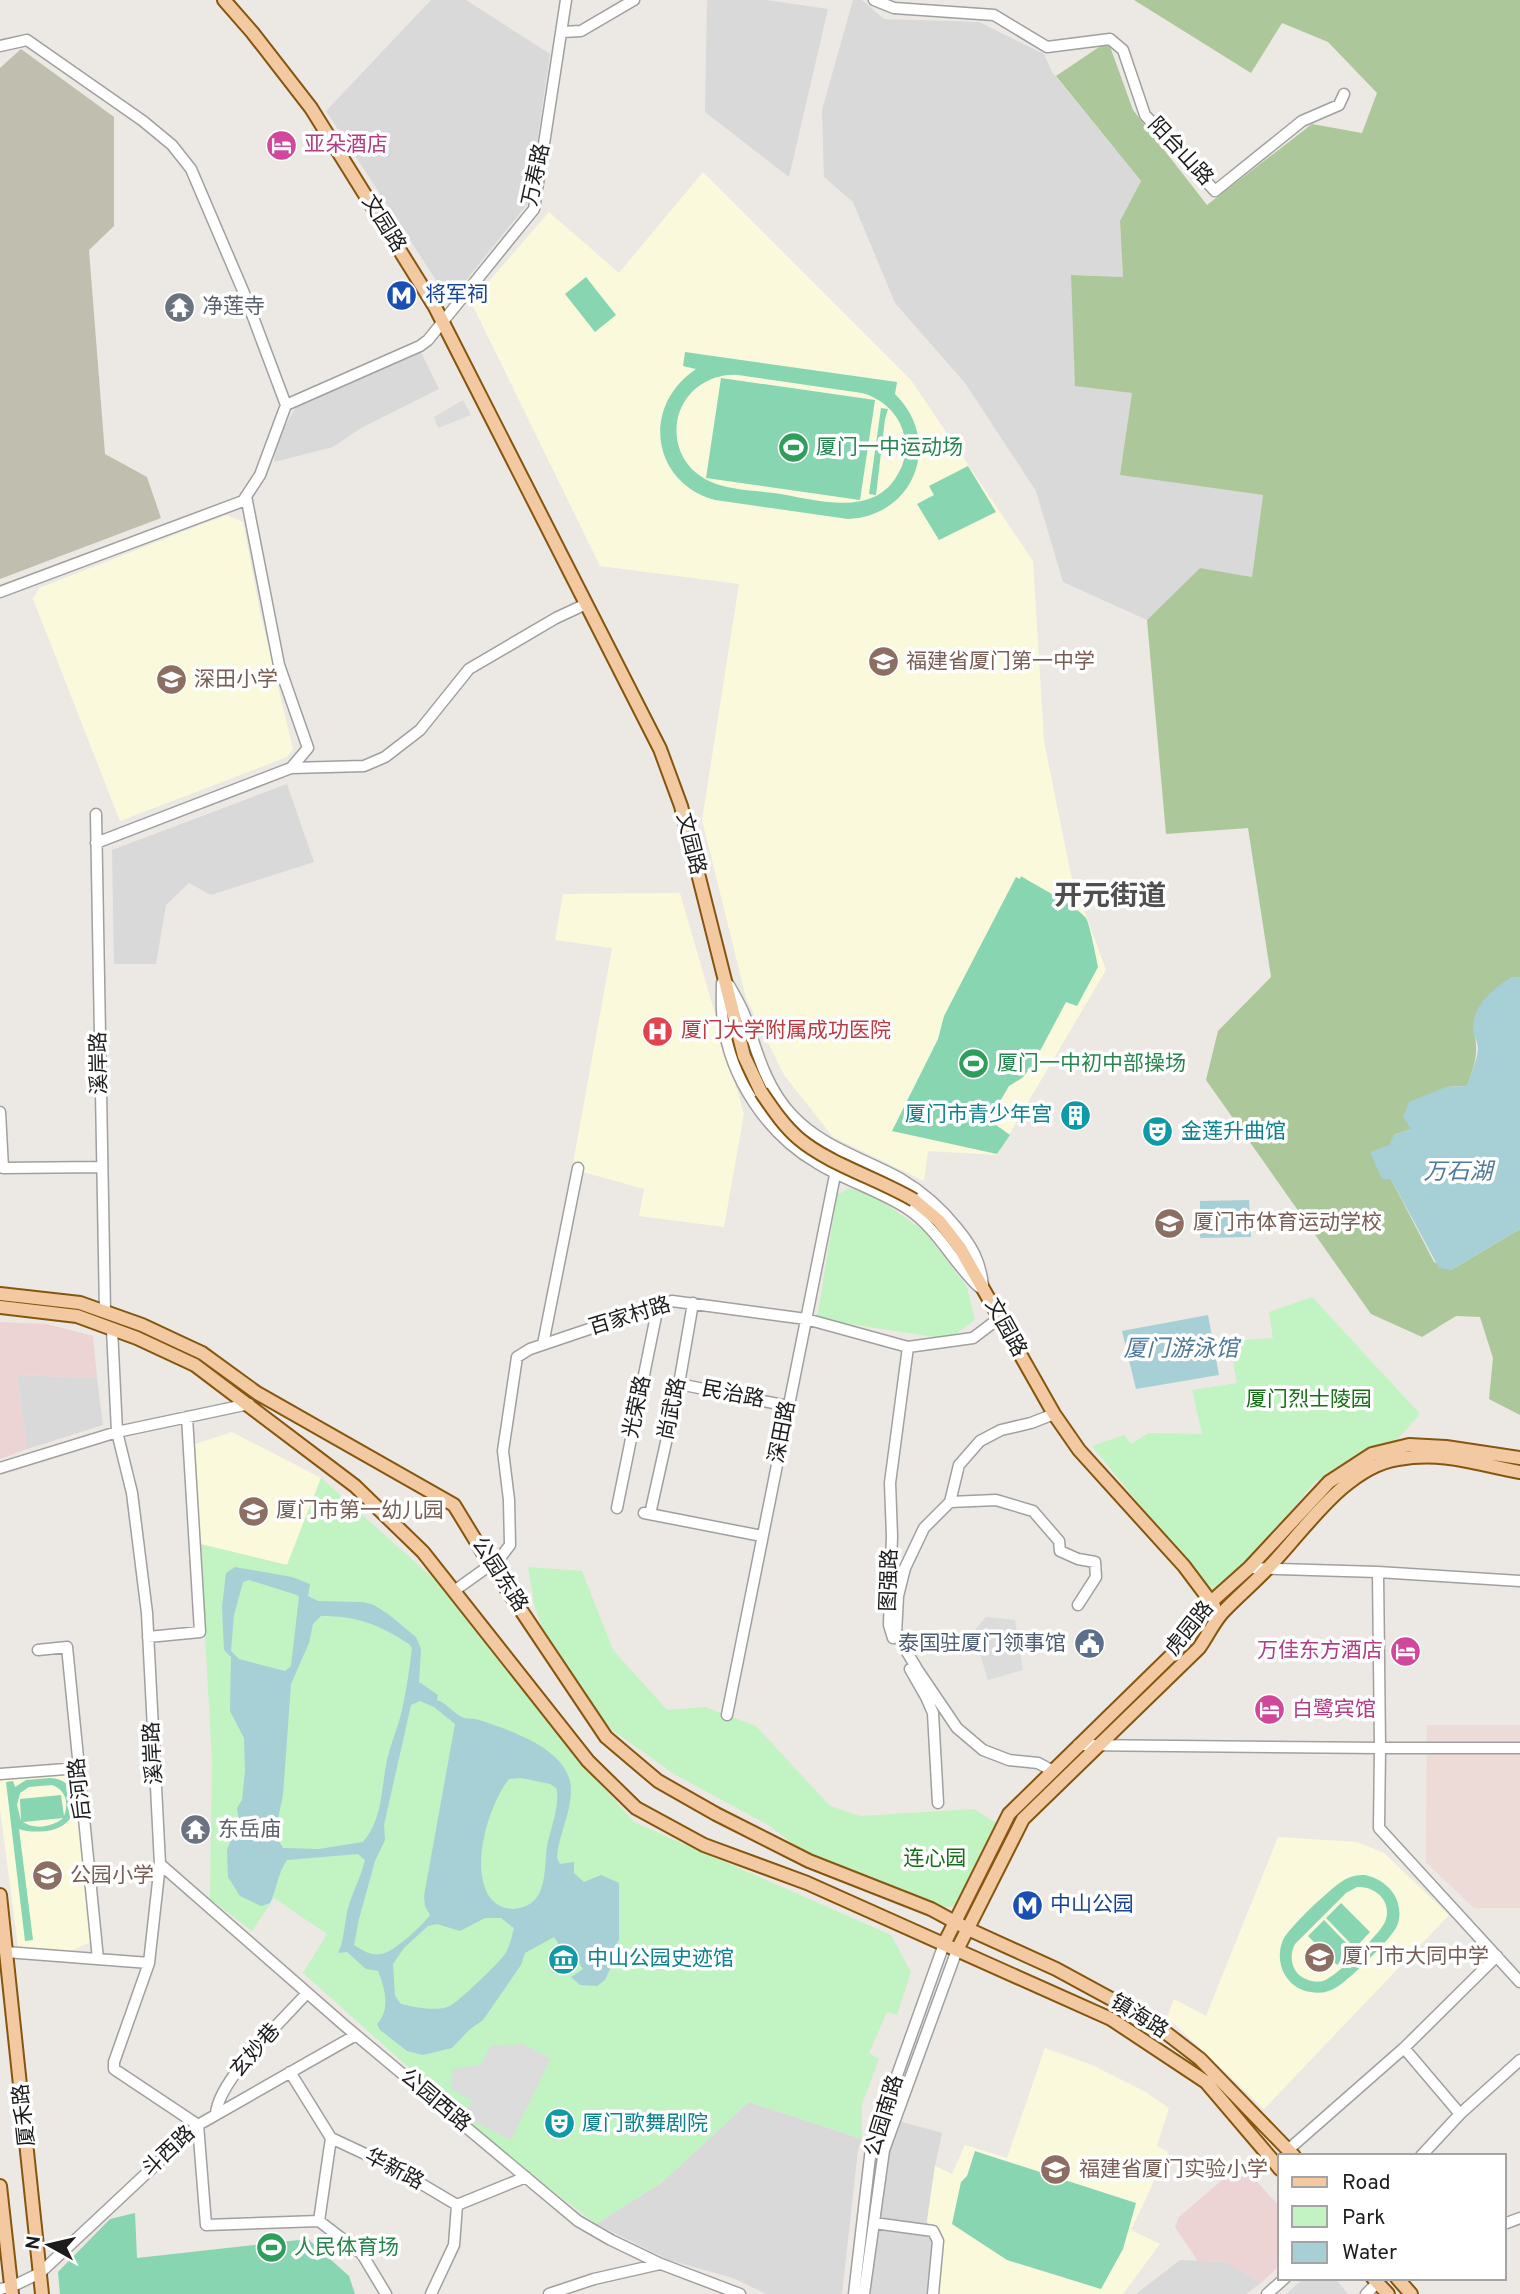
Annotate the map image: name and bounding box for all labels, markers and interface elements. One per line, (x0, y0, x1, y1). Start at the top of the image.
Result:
street label: 阳台山路 (1141, 112, 1219, 192)
hotel icon: 亚朵酒店 (264, 128, 298, 162)
place label: 亚朵酒店 (304, 132, 388, 159)
street label: 万寿路 (517, 141, 557, 209)
street label: 文园路 (355, 190, 411, 258)
metro station icon: 将军祠 (385, 278, 419, 312)
place label: 将军祠 (425, 282, 488, 309)
temple icon: 净莲寺 (162, 290, 196, 324)
place label: 净莲寺 (202, 294, 265, 321)
sports icon: 厦门一中运动场 (776, 431, 810, 465)
place label: 厦门一中运动场 (816, 435, 963, 462)
school or university icon: 福建省厦门第一中学 (866, 645, 900, 679)
place label: 福建省厦门第一中学 (906, 649, 1095, 676)
school or university icon: 深田小学 (154, 663, 188, 697)
place label: 深田小学 (194, 667, 278, 694)
street label: 文园路 (669, 810, 711, 878)
district label: 开元街道 (1054, 880, 1166, 916)
hospital icon: 厦门大学附属成功医院 (641, 1014, 675, 1048)
place label: 厦门大学附属成功医院 (681, 1018, 891, 1045)
street label: 溪岸路 (86, 1031, 114, 1095)
sports icon: 厦门一中初中部操场 (957, 1047, 991, 1081)
place label: 厦门一中初中部操场 (997, 1051, 1186, 1078)
building icon: 厦门市青少年宫 (1058, 1098, 1092, 1132)
place label: 厦门市青少年宫 (905, 1102, 1052, 1129)
theatre icon: 金莲升曲馆 (1141, 1115, 1175, 1149)
place label: 金莲升曲馆 (1181, 1119, 1286, 1146)
water label: 万石湖 (1424, 1159, 1496, 1188)
school or university icon: 厦门市体育运动学校 (1153, 1206, 1187, 1240)
place label: 厦门市体育运动学校 (1193, 1210, 1382, 1237)
street label: 百家村路 (586, 1292, 674, 1342)
street label: 文园路 (978, 1294, 1032, 1362)
water label: 厦门游泳馆 (1124, 1336, 1242, 1365)
street label: 光荣路 (618, 1373, 658, 1441)
street label: 尚武路 (653, 1375, 693, 1443)
street label: 民治路 (700, 1376, 766, 1414)
park label: 厦门烈士陵园 (1246, 1387, 1372, 1414)
street label: 深田路 (764, 1399, 802, 1465)
school or university icon: 厦门市第一幼儿园 (236, 1494, 270, 1528)
place label: 厦门市第一幼儿园 (276, 1498, 444, 1525)
street label: 公园东路 (465, 1532, 533, 1618)
street label: 图强路 (875, 1548, 905, 1612)
street label: 虎园路 (1160, 1596, 1220, 1662)
public building icon: 泰国驻厦门领事馆 (1072, 1627, 1106, 1661)
place label: 泰国驻厦门领事馆 (898, 1631, 1066, 1658)
hotel icon: 万佳东方酒店 (1389, 1634, 1423, 1668)
place label: 万佳东方酒店 (1257, 1638, 1383, 1665)
hotel icon: 白鹭宾馆 (1252, 1693, 1286, 1727)
place label: 白鹭宾馆 (1292, 1697, 1376, 1724)
street label: 溪岸路 (139, 1721, 169, 1785)
street label: 后河路 (64, 1756, 98, 1822)
temple icon: 东岳庙 (178, 1813, 212, 1847)
place label: 东岳庙 (218, 1817, 281, 1844)
park label: 连心园 (904, 1846, 967, 1873)
school or university icon: 公园小学 (30, 1859, 64, 1893)
place label: 公园小学 (70, 1863, 154, 1890)
metro station icon: 中山公园 (1010, 1888, 1044, 1922)
place label: 中山公园 (1050, 1892, 1134, 1919)
school or university icon: 厦门市大同中学 (1302, 1940, 1336, 1974)
museum icon: 中山公园史迹馆 (547, 1942, 581, 1976)
place label: 厦门市大同中学 (1342, 1944, 1489, 1971)
place label: 中山公园史迹馆 (587, 1946, 734, 1973)
street label: 镇海路 (1105, 1989, 1173, 2045)
street label: 玄妙巷 (225, 2018, 287, 2084)
street label: 公园西路 (394, 2064, 476, 2138)
street label: 公园南路 (860, 2072, 910, 2160)
street label: 厦禾路 (8, 2082, 42, 2148)
theatre icon: 厦门歌舞剧院 (542, 2107, 576, 2141)
place label: 厦门歌舞剧院 (582, 2111, 708, 2138)
street label: 斗西路 (137, 2121, 201, 2183)
street label: 华新路 (360, 2143, 428, 2197)
school or university icon: 福建省厦门实验小学 (1039, 2153, 1073, 2187)
legend (1278, 2154, 1506, 2280)
place label: 福建省厦门实验小学 (1079, 2157, 1268, 2184)
text: Road (1342, 2170, 1391, 2197)
text: Park (1342, 2205, 1385, 2232)
north arrow (14, 2210, 84, 2280)
sports icon: 人民体育场 (254, 2231, 288, 2265)
text: N (21, 2234, 47, 2251)
place label: 人民体育场 (294, 2235, 399, 2262)
text: Water (1342, 2240, 1397, 2267)

